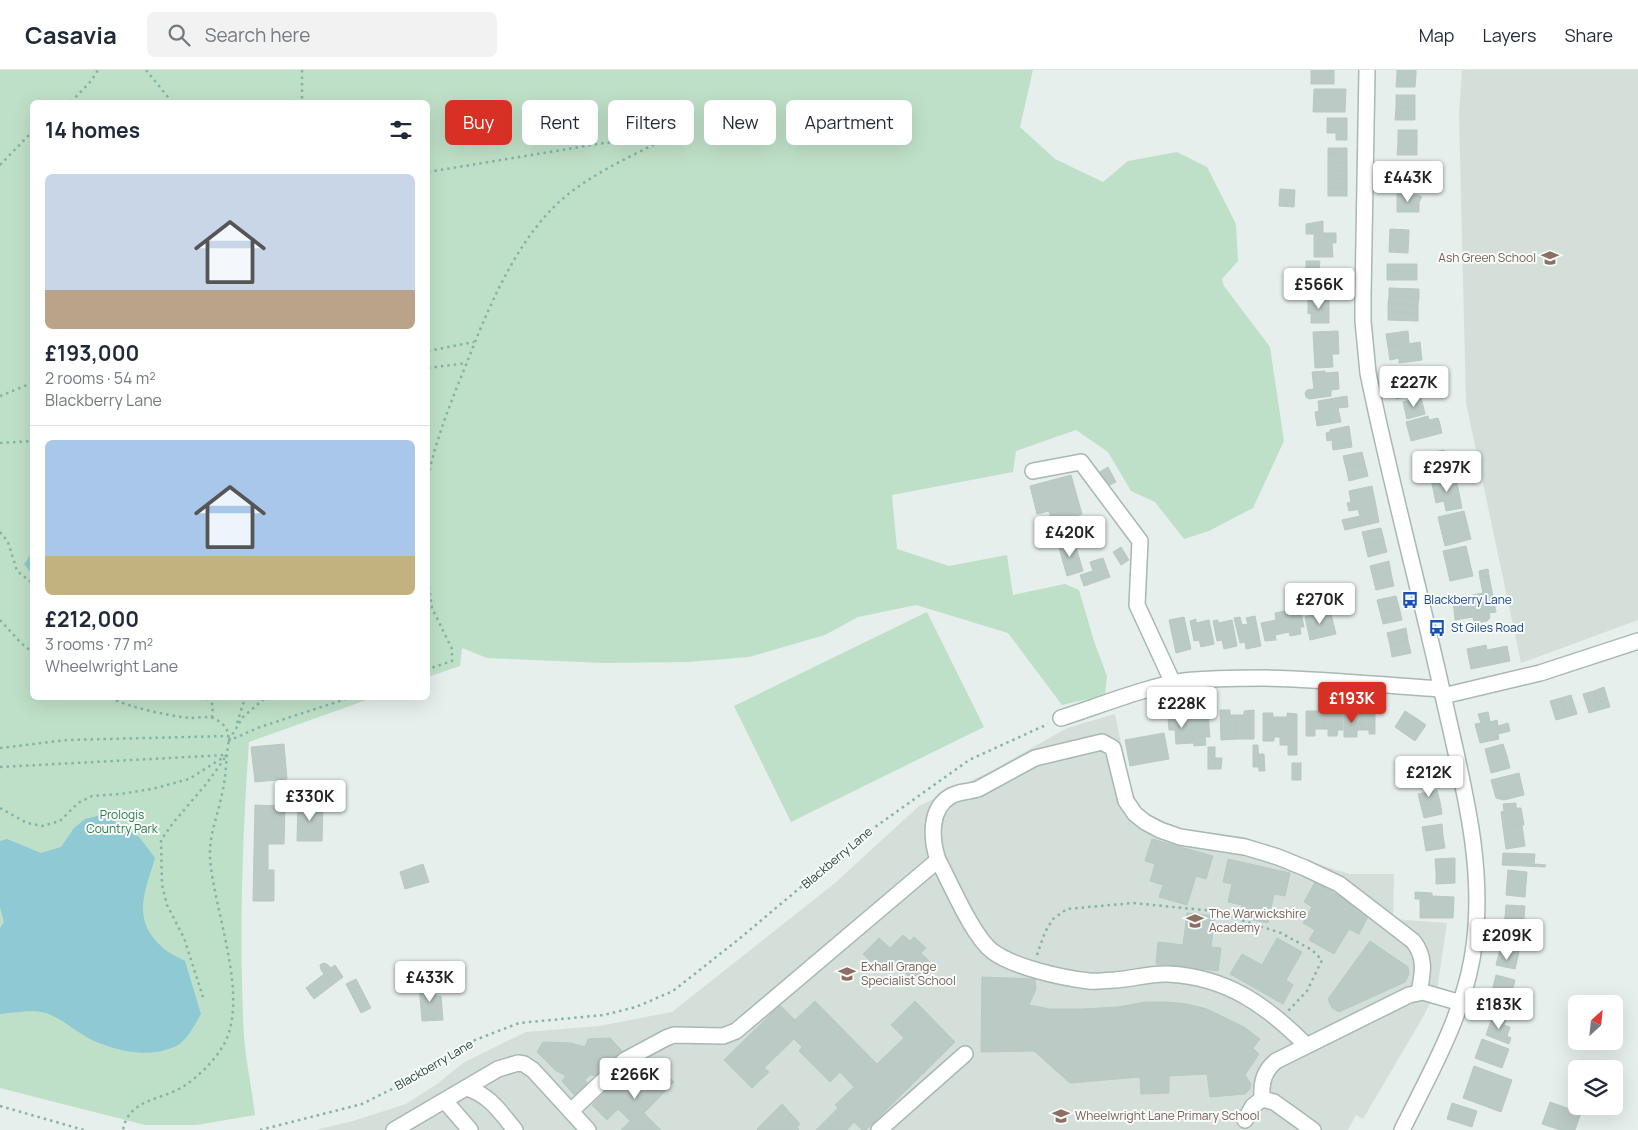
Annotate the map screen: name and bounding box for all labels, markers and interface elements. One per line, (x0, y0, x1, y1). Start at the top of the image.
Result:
search box (147, 12, 497, 57)
text: Casavia (25, 18, 117, 51)
icon: search (165, 21, 193, 49)
text: Search here (205, 22, 310, 48)
text: Map (1419, 23, 1454, 47)
text: Layers (1482, 23, 1536, 47)
text: Share (1564, 23, 1613, 47)
chip: Buy (445, 100, 512, 145)
chip: Rent (522, 100, 598, 145)
chip: Filters (608, 100, 694, 145)
chip: New (704, 100, 776, 145)
chip: Apartment (786, 100, 912, 145)
text: 14 homes (45, 116, 140, 144)
icon: filters (387, 116, 415, 144)
pin: £443K (1373, 160, 1443, 203)
text: £443K (1384, 166, 1432, 188)
icon: home (185, 207, 275, 297)
school or university icon: Ash Green School (1540, 248, 1560, 268)
place label: Ash Green School (1438, 249, 1536, 266)
pin: £566K (1284, 268, 1354, 310)
text: £566K (1295, 273, 1343, 295)
text: £193,000 (45, 339, 139, 367)
pin: £227K (1379, 366, 1449, 408)
text: 2 rooms · 54 m² (45, 367, 156, 389)
text: £227K (1390, 371, 1438, 393)
text: Blackberry Lane (45, 389, 162, 411)
pin: £297K (1412, 450, 1482, 493)
text: £297K (1423, 456, 1471, 478)
icon: home (185, 472, 275, 562)
pin: £420K (1035, 516, 1105, 558)
text: £420K (1045, 521, 1095, 543)
pin: £270K (1285, 582, 1355, 625)
text: £270K (1296, 588, 1344, 610)
bus stop icon: Blackberry Lane (1400, 590, 1420, 610)
place label: Blackberry Lane (1424, 591, 1512, 608)
text: £212,000 (45, 605, 139, 633)
bus stop icon: St Giles Road (1427, 618, 1447, 638)
place label: St Giles Road (1451, 619, 1524, 636)
text: 3 rooms · 77 m² (45, 633, 153, 655)
text: Wheelwright Lane (45, 655, 178, 677)
pin: £193K (1317, 682, 1387, 724)
pin: £228K (1147, 686, 1217, 729)
text: £193K (1329, 687, 1375, 709)
text: £228K (1158, 692, 1206, 714)
pin: £212K (1394, 756, 1464, 798)
text: £212K (1406, 761, 1452, 783)
pin: £330K (275, 780, 345, 822)
text: £330K (286, 785, 334, 807)
park label: Prologis Country Park (86, 806, 159, 837)
street label: Blackberry Lane (798, 823, 876, 892)
place label: The Warwickshire Academy (1209, 905, 1306, 936)
school or university icon: The Warwickshire Academy (1185, 911, 1205, 931)
pin: £209K (1472, 918, 1542, 961)
text: £209K (1482, 924, 1532, 946)
place label: Exhall Grange Specialist School (861, 958, 956, 989)
pin: £433K (395, 960, 465, 1003)
school or university icon: Exhall Grange Specialist School (837, 964, 857, 984)
text: £433K (406, 966, 454, 988)
pin: £183K (1464, 988, 1534, 1030)
text: £183K (1476, 993, 1522, 1015)
north arrow (1568, 995, 1622, 1050)
map controls (1568, 995, 1623, 1115)
street label: Blackberry Lane (392, 1035, 476, 1094)
pin: £266K (600, 1058, 670, 1100)
button: layers (1568, 1060, 1623, 1115)
text: £266K (611, 1063, 659, 1085)
school or university icon: Wheelwright Lane Primary School (1051, 1106, 1071, 1126)
place label: Wheelwright Lane Primary School (1075, 1107, 1260, 1124)

